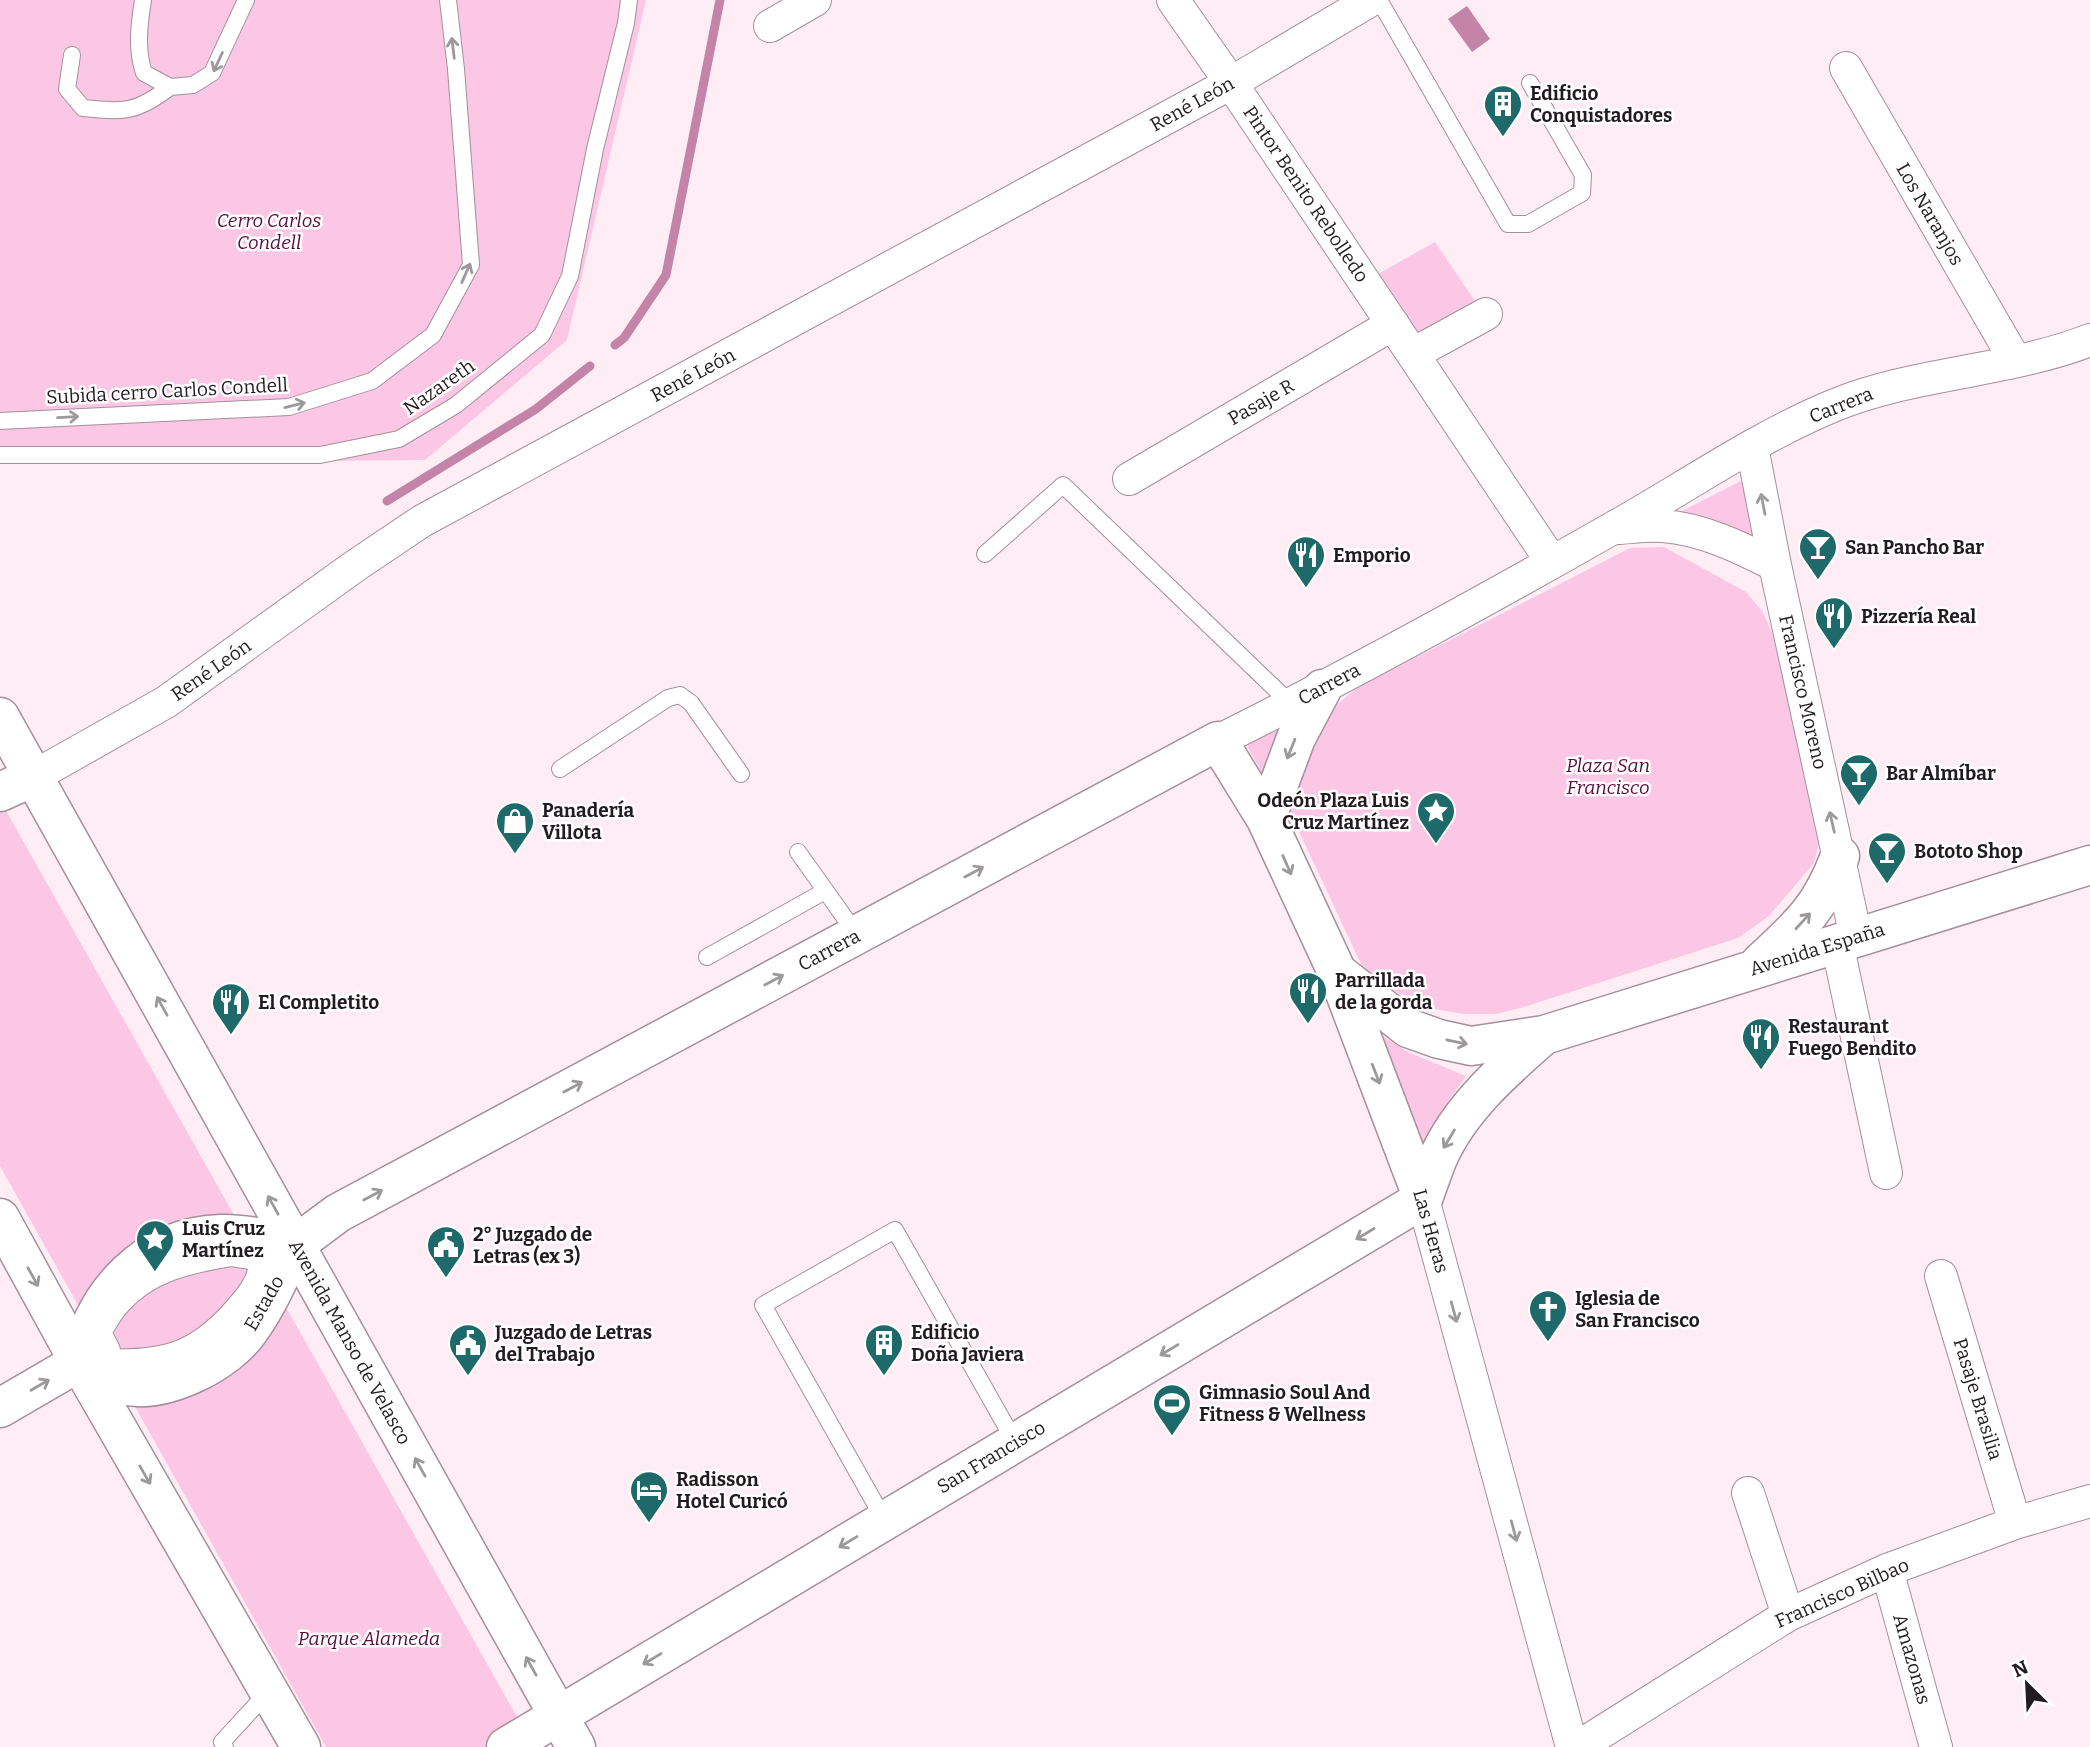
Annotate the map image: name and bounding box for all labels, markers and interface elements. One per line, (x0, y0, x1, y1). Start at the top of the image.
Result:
one-way arrow (447, 37, 460, 59)
one-way arrow (210, 51, 224, 72)
street label: René León (1146, 72, 1238, 136)
place label: Edificio Conquistadores (1530, 82, 1672, 127)
building icon: Edificio Conquistadores (1482, 83, 1524, 138)
street label: Pintor Benito Rebolledo (1238, 101, 1374, 287)
street label: Los Naranjos (1891, 159, 1969, 269)
park label: Cerro Carlos Condell (217, 209, 321, 254)
one-way arrow (460, 263, 473, 284)
street label: René León (647, 343, 739, 407)
street label: Nazareth (399, 354, 479, 420)
street label: Subida cerro Carlos Condell (45, 373, 289, 409)
street label: Pasaje R (1224, 374, 1299, 430)
street label: Carrera (1806, 382, 1877, 428)
one-way arrow (283, 398, 306, 411)
one-way arrow (56, 411, 79, 424)
one-way arrow (1756, 493, 1769, 516)
bar icon: San Pancho Bar (1797, 526, 1839, 581)
restaurant icon: Emporio (1285, 534, 1327, 589)
place label: San Pancho Bar (1845, 536, 1984, 559)
place label: Emporio (1333, 544, 1411, 567)
restaurant icon: Pizzería Real (1813, 595, 1855, 650)
place label: Pizzería Real (1861, 605, 1976, 628)
street label: Francisco Moreno (1774, 613, 1832, 772)
street label: René León (167, 634, 255, 706)
street label: Carrera (1294, 658, 1364, 710)
one-way arrow (1284, 738, 1297, 760)
bar icon: Bar Almíbar (1838, 752, 1880, 807)
park label: Plaza San Francisco (1566, 754, 1650, 799)
place label: Bar Almíbar (1886, 762, 1996, 785)
place label: Odeón Plaza Luis Cruz Martínez (1257, 789, 1409, 834)
place icon: Odeón Plaza Luis Cruz Martínez (1415, 790, 1457, 845)
place label: Panadería Villota (542, 799, 634, 844)
shop icon: Panadería Villota (494, 800, 536, 855)
one-way arrow (1825, 811, 1838, 834)
bar icon: Bototo Shop (1866, 830, 1908, 885)
place label: Bototo Shop (1914, 840, 2023, 863)
one-way arrow (1281, 853, 1294, 875)
one-way arrow (964, 865, 984, 879)
one-way arrow (1794, 913, 1811, 930)
street label: Avenida España (1747, 917, 1888, 980)
street label: Carrera (794, 924, 864, 976)
place label: Parrillada de la gorda (1335, 969, 1433, 1014)
restaurant icon: Parrillada de la gorda (1287, 970, 1329, 1025)
one-way arrow (763, 973, 784, 986)
restaurant icon: El Completito (210, 981, 252, 1036)
place label: El Completito (258, 991, 379, 1014)
one-way arrow (155, 997, 169, 1017)
place label: Restaurant Fuego Bendito (1788, 1015, 1917, 1060)
restaurant icon: Restaurant Fuego Bendito (1740, 1016, 1782, 1071)
one-way arrow (1445, 1036, 1468, 1050)
one-way arrow (1370, 1062, 1383, 1084)
one-way arrow (563, 1080, 583, 1094)
one-way arrow (1442, 1129, 1456, 1149)
street label: Las Heras (1408, 1186, 1454, 1276)
one-way arrow (362, 1188, 383, 1201)
one-way arrow (266, 1195, 279, 1216)
place label: Luis Cruz Martínez (182, 1217, 265, 1262)
place icon: Luis Cruz Martínez (134, 1218, 176, 1273)
place label: 2° Juzgado de Letras (ex 3) (473, 1223, 592, 1268)
public building icon: 2° Juzgado de Letras (ex 3) (425, 1224, 467, 1279)
one-way arrow (1355, 1227, 1375, 1241)
street label: Avenida Manso de Velasco (284, 1235, 416, 1449)
one-way arrow (26, 1267, 40, 1287)
street label: Estado (239, 1271, 289, 1335)
place label: Iglesia de San Francisco (1575, 1287, 1700, 1332)
church icon: Iglesia de San Francisco (1527, 1288, 1569, 1343)
one-way arrow (1448, 1300, 1461, 1323)
place label: Juzgado de Letras del Trabajo (494, 1321, 652, 1366)
place label: Edificio Doña Javiera (911, 1321, 1024, 1366)
public building icon: Juzgado de Letras del Trabajo (447, 1322, 489, 1377)
building icon: Edificio Doña Javiera (863, 1322, 905, 1377)
street label: Pasaje Brasilia (1949, 1335, 2008, 1463)
one-way arrow (1160, 1344, 1180, 1358)
one-way arrow (29, 1378, 49, 1392)
place label: Gimnasio Soul And Fitness & Wellness (1199, 1381, 1371, 1426)
sports icon: Gimnasio Soul And Fitness & Wellness (1151, 1382, 1193, 1437)
street label: San Francisco (933, 1416, 1049, 1498)
one-way arrow (413, 1458, 427, 1478)
one-way arrow (138, 1465, 152, 1485)
place label: Radisson Hotel Curicó (676, 1468, 788, 1513)
hotel icon: Radisson Hotel Curicó (628, 1469, 670, 1524)
one-way arrow (1508, 1520, 1521, 1542)
one-way arrow (838, 1536, 858, 1550)
street label: Francisco Bilbao (1771, 1553, 1913, 1633)
street label: Amazonas (1888, 1611, 1936, 1707)
park label: Parque Alameda (298, 1627, 440, 1650)
north arrow (1992, 1649, 2062, 1719)
one-way arrow (643, 1652, 663, 1666)
text: N (2009, 1655, 2032, 1682)
one-way arrow (524, 1656, 537, 1677)

